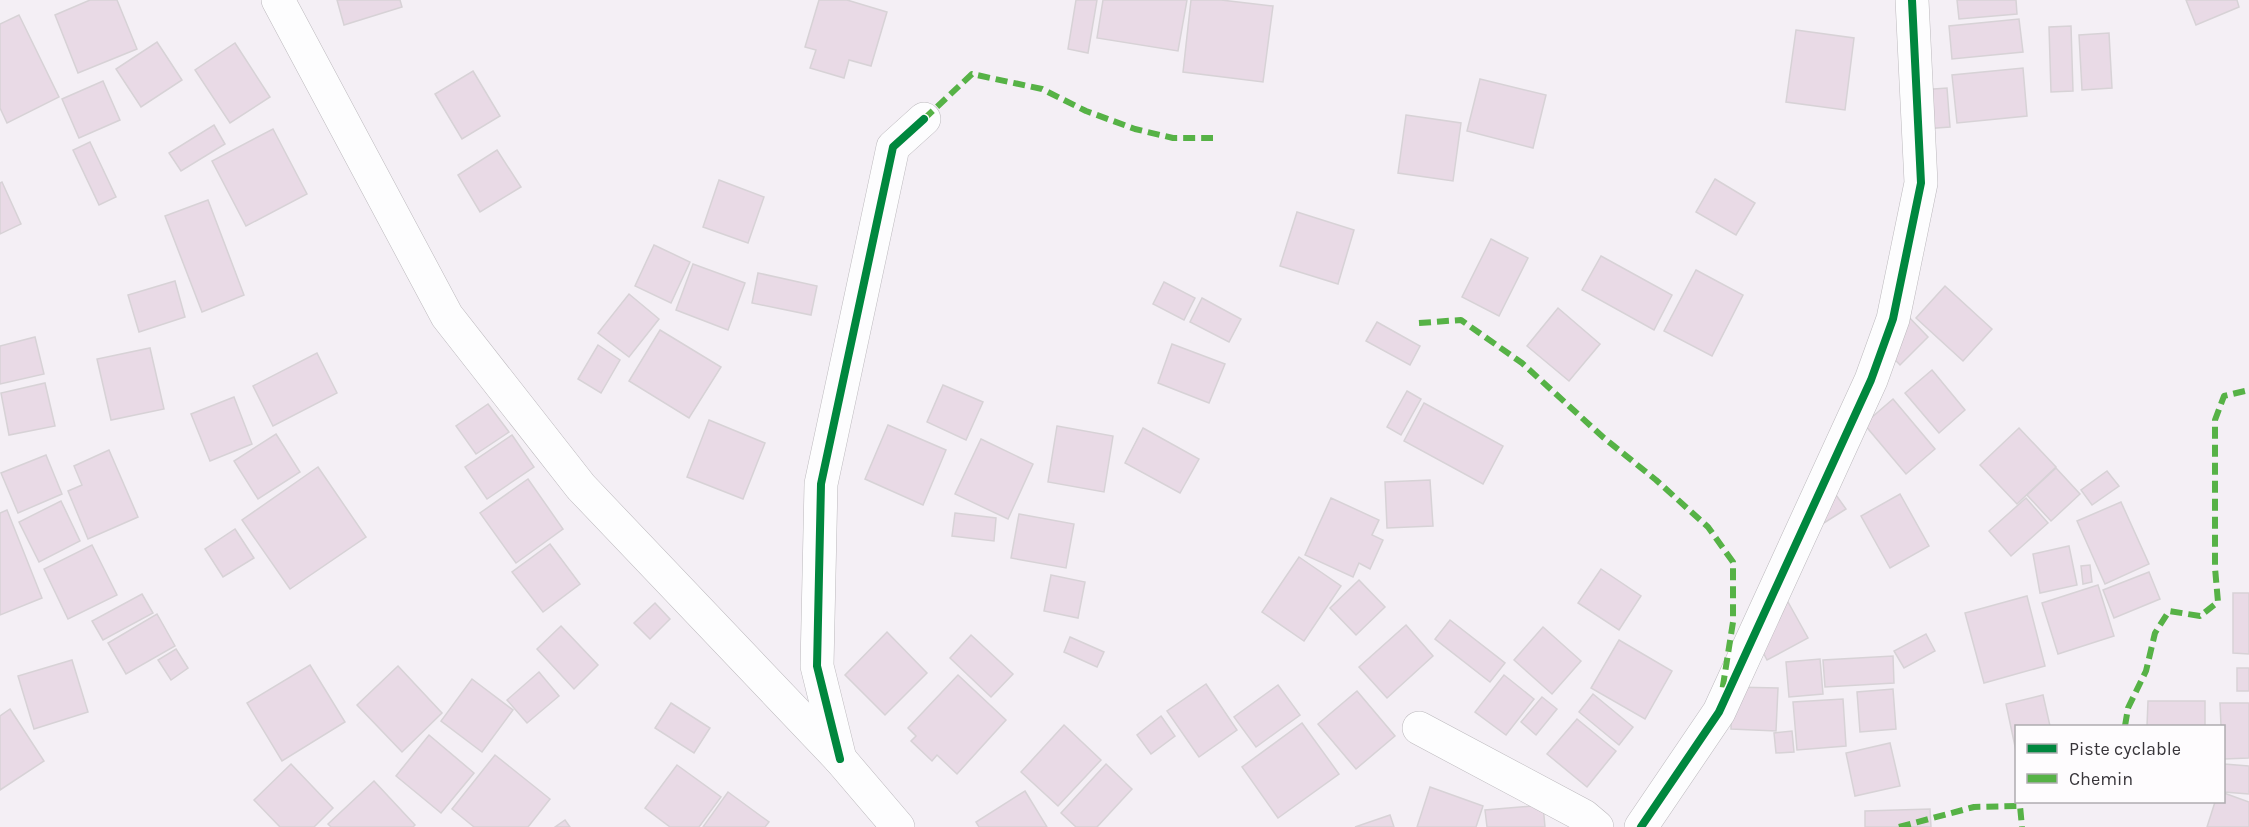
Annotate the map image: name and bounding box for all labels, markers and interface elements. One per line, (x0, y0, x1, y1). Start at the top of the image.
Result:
legend (2015, 725, 2225, 803)
text: Piste cyclable (2069, 738, 2181, 760)
text: Chemin (2069, 768, 2133, 790)

